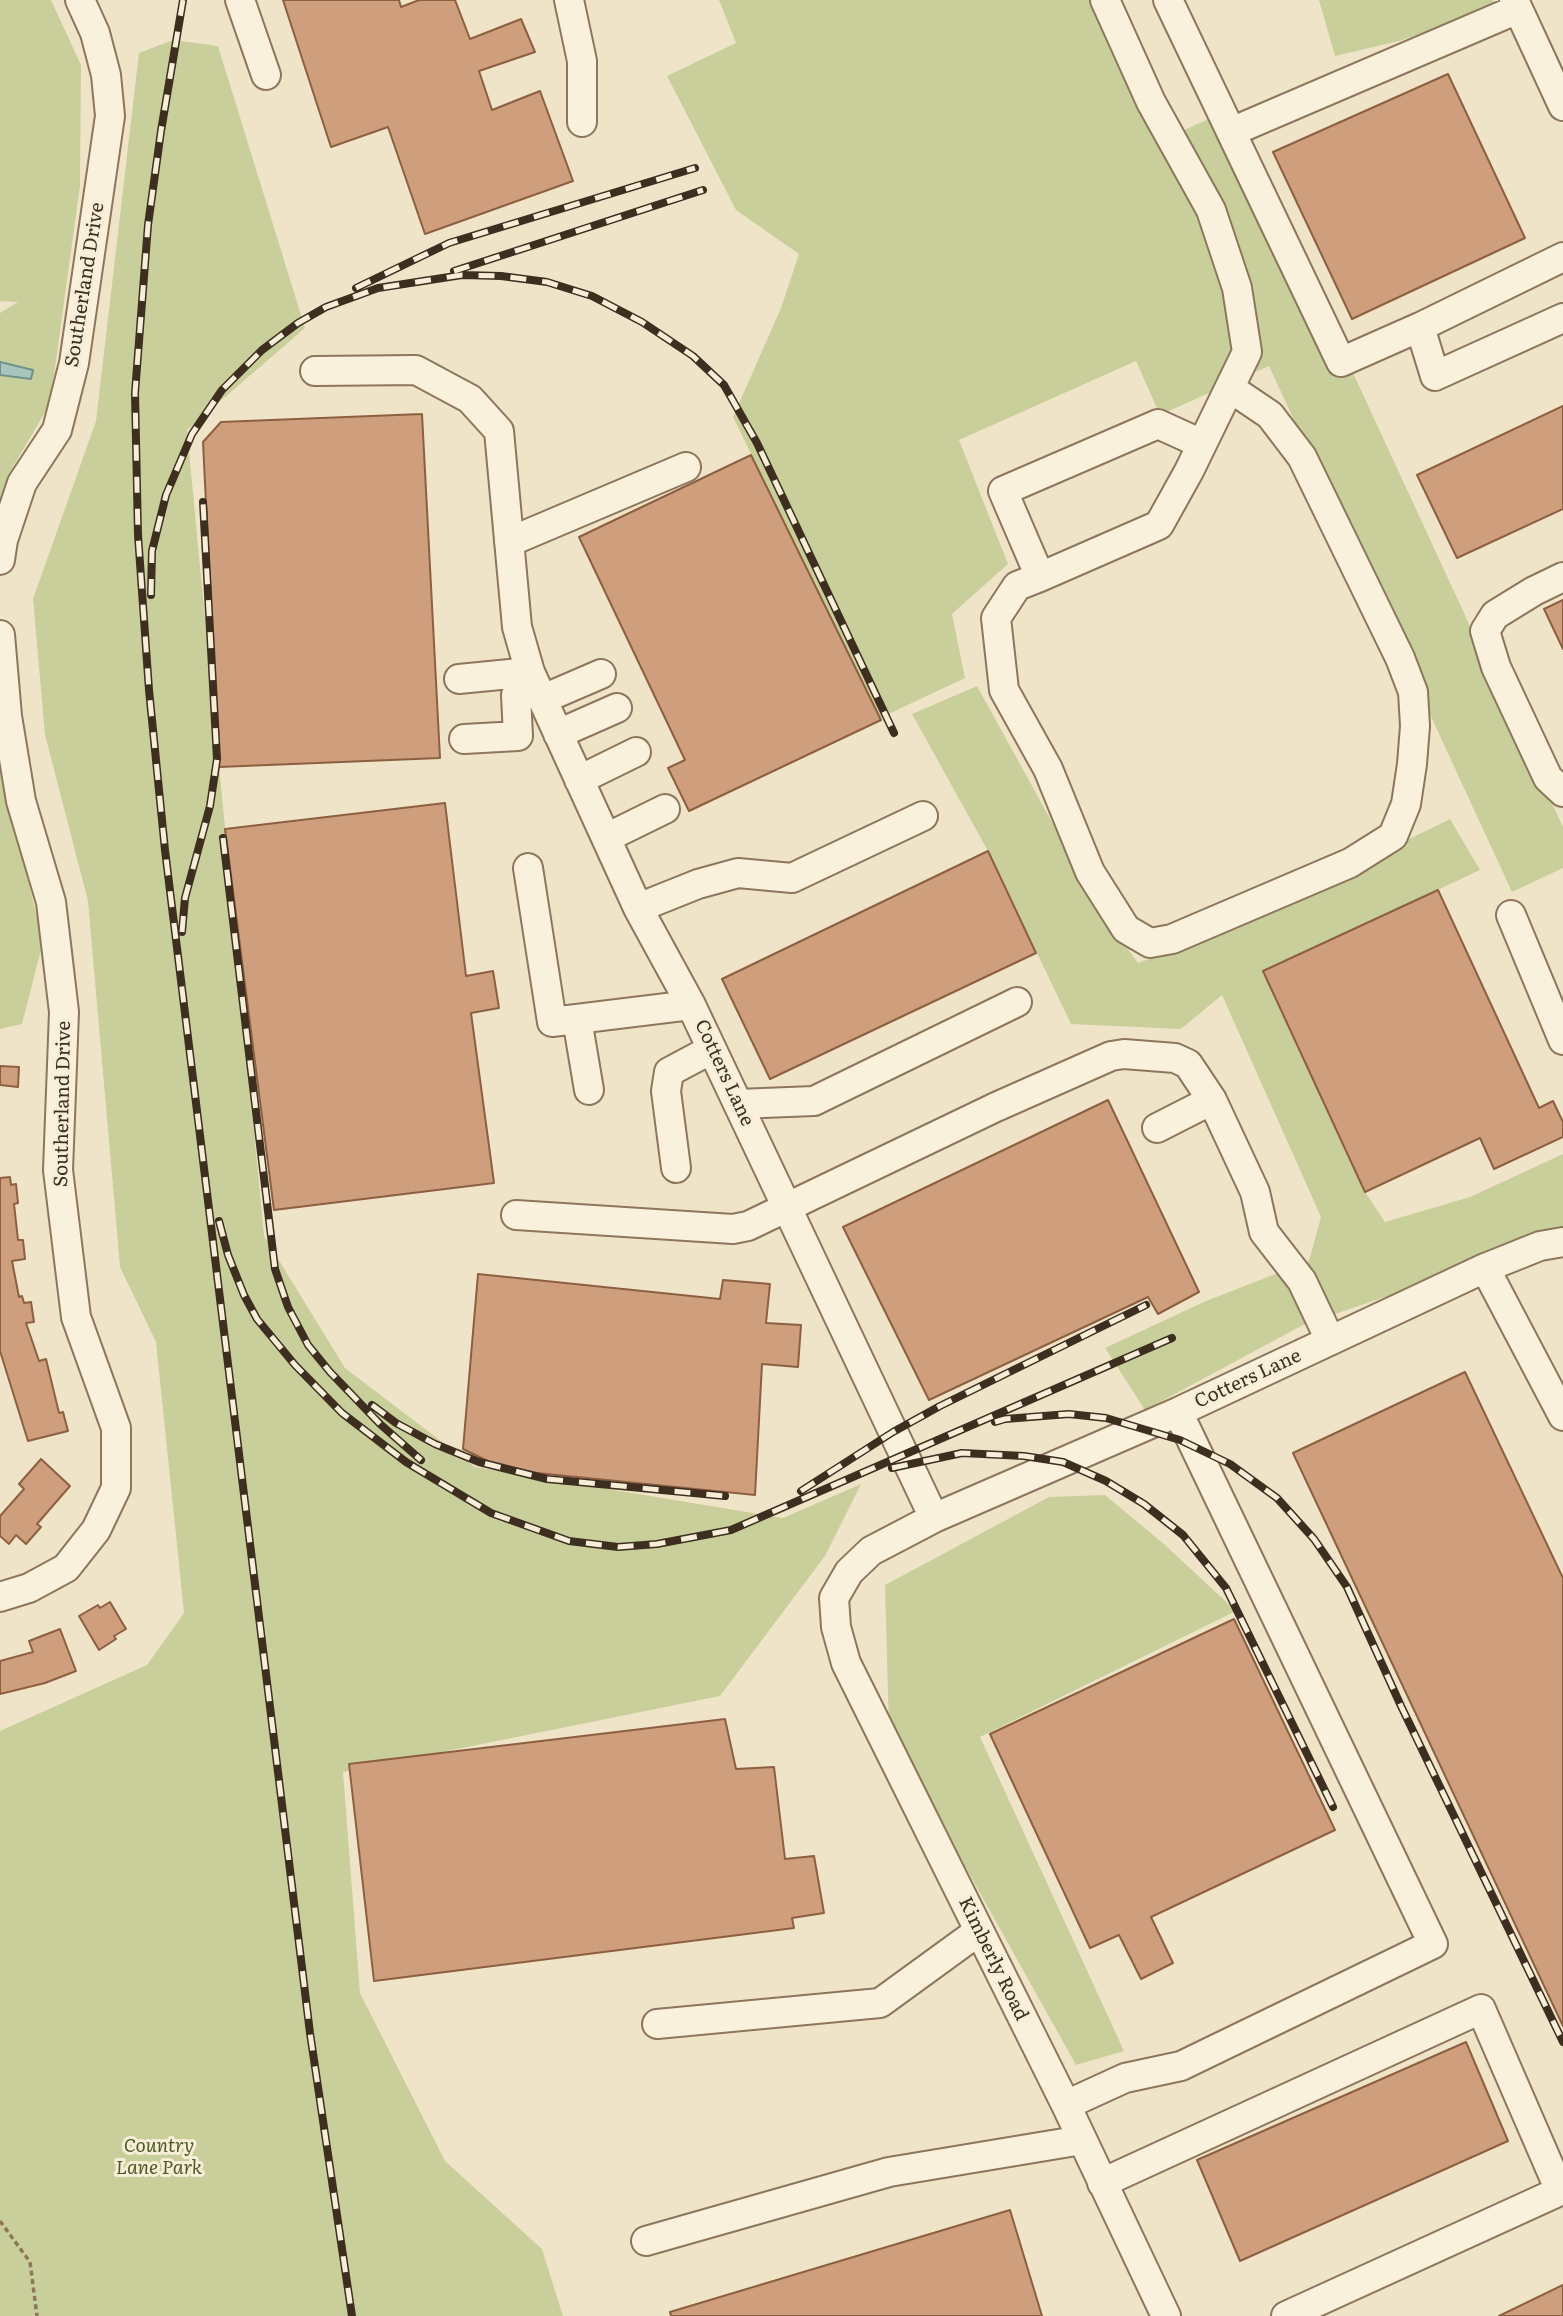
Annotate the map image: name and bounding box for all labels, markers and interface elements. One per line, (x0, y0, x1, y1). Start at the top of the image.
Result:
street label: Southerland Drive (61, 201, 109, 369)
street label: Cotters Lane (689, 1016, 759, 1130)
street label: Southerland Drive (50, 1021, 76, 1187)
street label: Cotters Lane (1191, 1344, 1305, 1414)
street label: Kimberly Road (953, 1893, 1033, 2025)
park label: Country Lane Park (116, 2135, 202, 2179)

